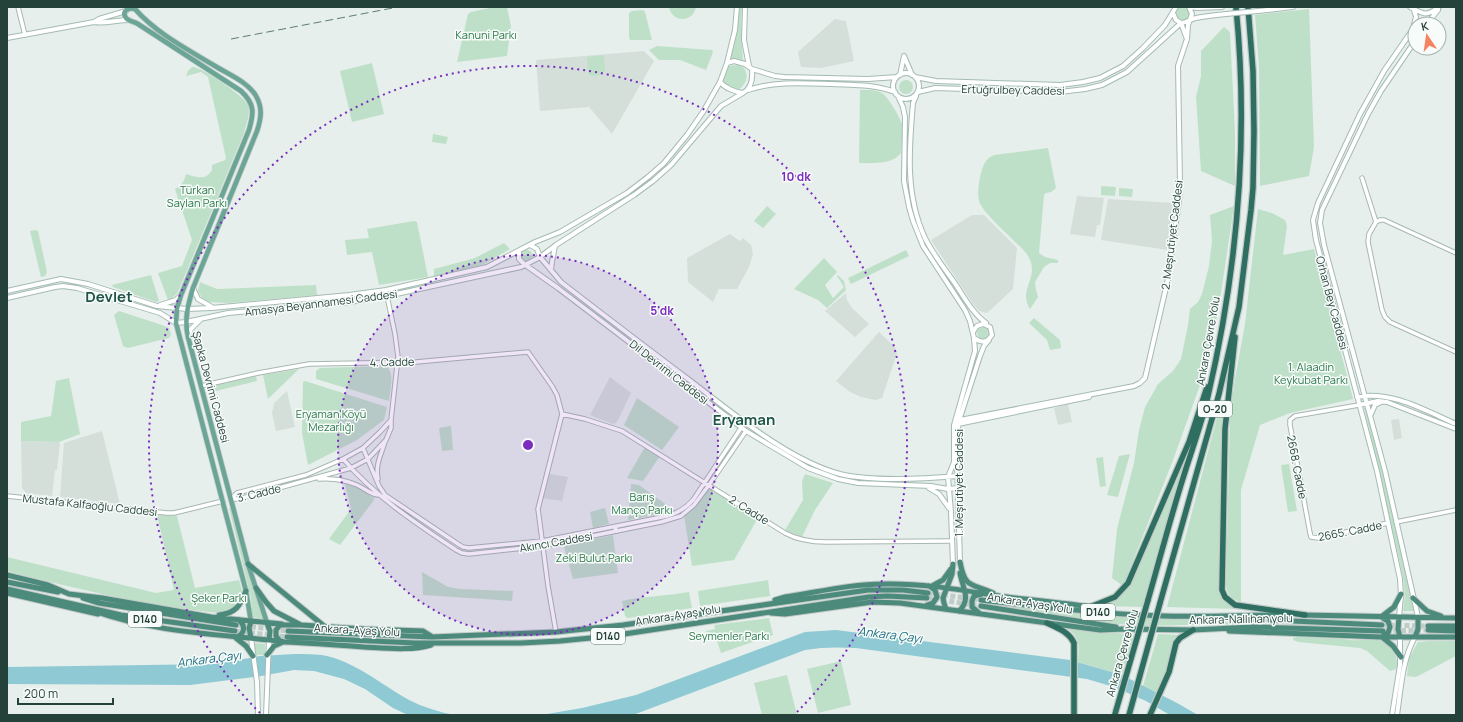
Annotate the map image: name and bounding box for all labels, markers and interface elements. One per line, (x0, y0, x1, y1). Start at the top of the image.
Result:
north arrow (1407, 16, 1447, 56)
text: K (1419, 17, 1431, 34)
park label: Kanuni Parkı (455, 27, 517, 42)
street label: Ertuğrulbey Caddesi (961, 81, 1065, 98)
text: 10 dk (781, 168, 811, 185)
street label: 2. Meşrutiyet Caddesi (1157, 179, 1186, 291)
park label: Türkan Saylan Parkı (167, 182, 227, 210)
street label: Orhan Bey Caddesi (1313, 254, 1352, 351)
district label: Devlet (85, 286, 133, 307)
street label: Amasya Beyannamesi Caddesi (244, 286, 398, 319)
street label: Ankara Çevre Yolu (1192, 295, 1223, 387)
text: 5 dk (650, 302, 674, 319)
street label: Şapka Devrimi Caddesi (189, 329, 234, 444)
street label: Dil Devrimi Caddesi (627, 336, 712, 407)
street label: 4. Cadde (370, 354, 415, 369)
park label: 1. Alaadin Keykubat Parkı (1274, 359, 1348, 387)
road number: O-20 (1198, 401, 1232, 417)
park label: Eryaman Köyü Mezarlığı (296, 406, 366, 434)
district label: Eryaman (713, 409, 775, 430)
street label: 1. Meşrutiyet Caddesi (951, 429, 966, 537)
street label: 2668. Cadde (1284, 434, 1311, 501)
centre of rings (521, 438, 535, 452)
street label: 3. Cadde (236, 480, 283, 505)
park label: Barış Manço Parkı (612, 489, 672, 517)
street label: Mustafa Kalfaoğlu Caddesi (22, 490, 158, 519)
street label: 2. Cadde (726, 491, 773, 528)
street label: 2665. Cadde (1317, 517, 1384, 544)
street label: Akıncı Caddesi (518, 528, 594, 555)
park label: Zeki Bulut Parkı (556, 550, 632, 565)
street label: Ankara-Ayaş Yolu (986, 588, 1074, 617)
park label: Şeker Parkı (191, 590, 247, 605)
street label: Ankara-Ayaş Yolu (634, 600, 722, 629)
road number: D140 (1081, 604, 1115, 620)
street label: Ankara Çevre Yolu (1102, 607, 1141, 698)
street label: Ankara-Nallıhan yolu (1189, 610, 1293, 627)
road number: D140 (128, 611, 162, 627)
street label: Ankara-Ayaş Yolu (314, 620, 400, 639)
water label: Ankara Çayı (857, 622, 924, 647)
road number: D140 (591, 628, 625, 644)
park label: Seymenler Parkı (689, 628, 769, 643)
water label: Ankara Çayı (176, 646, 243, 671)
scale bar (18, 680, 113, 706)
text: 200 m (24, 685, 58, 702)

